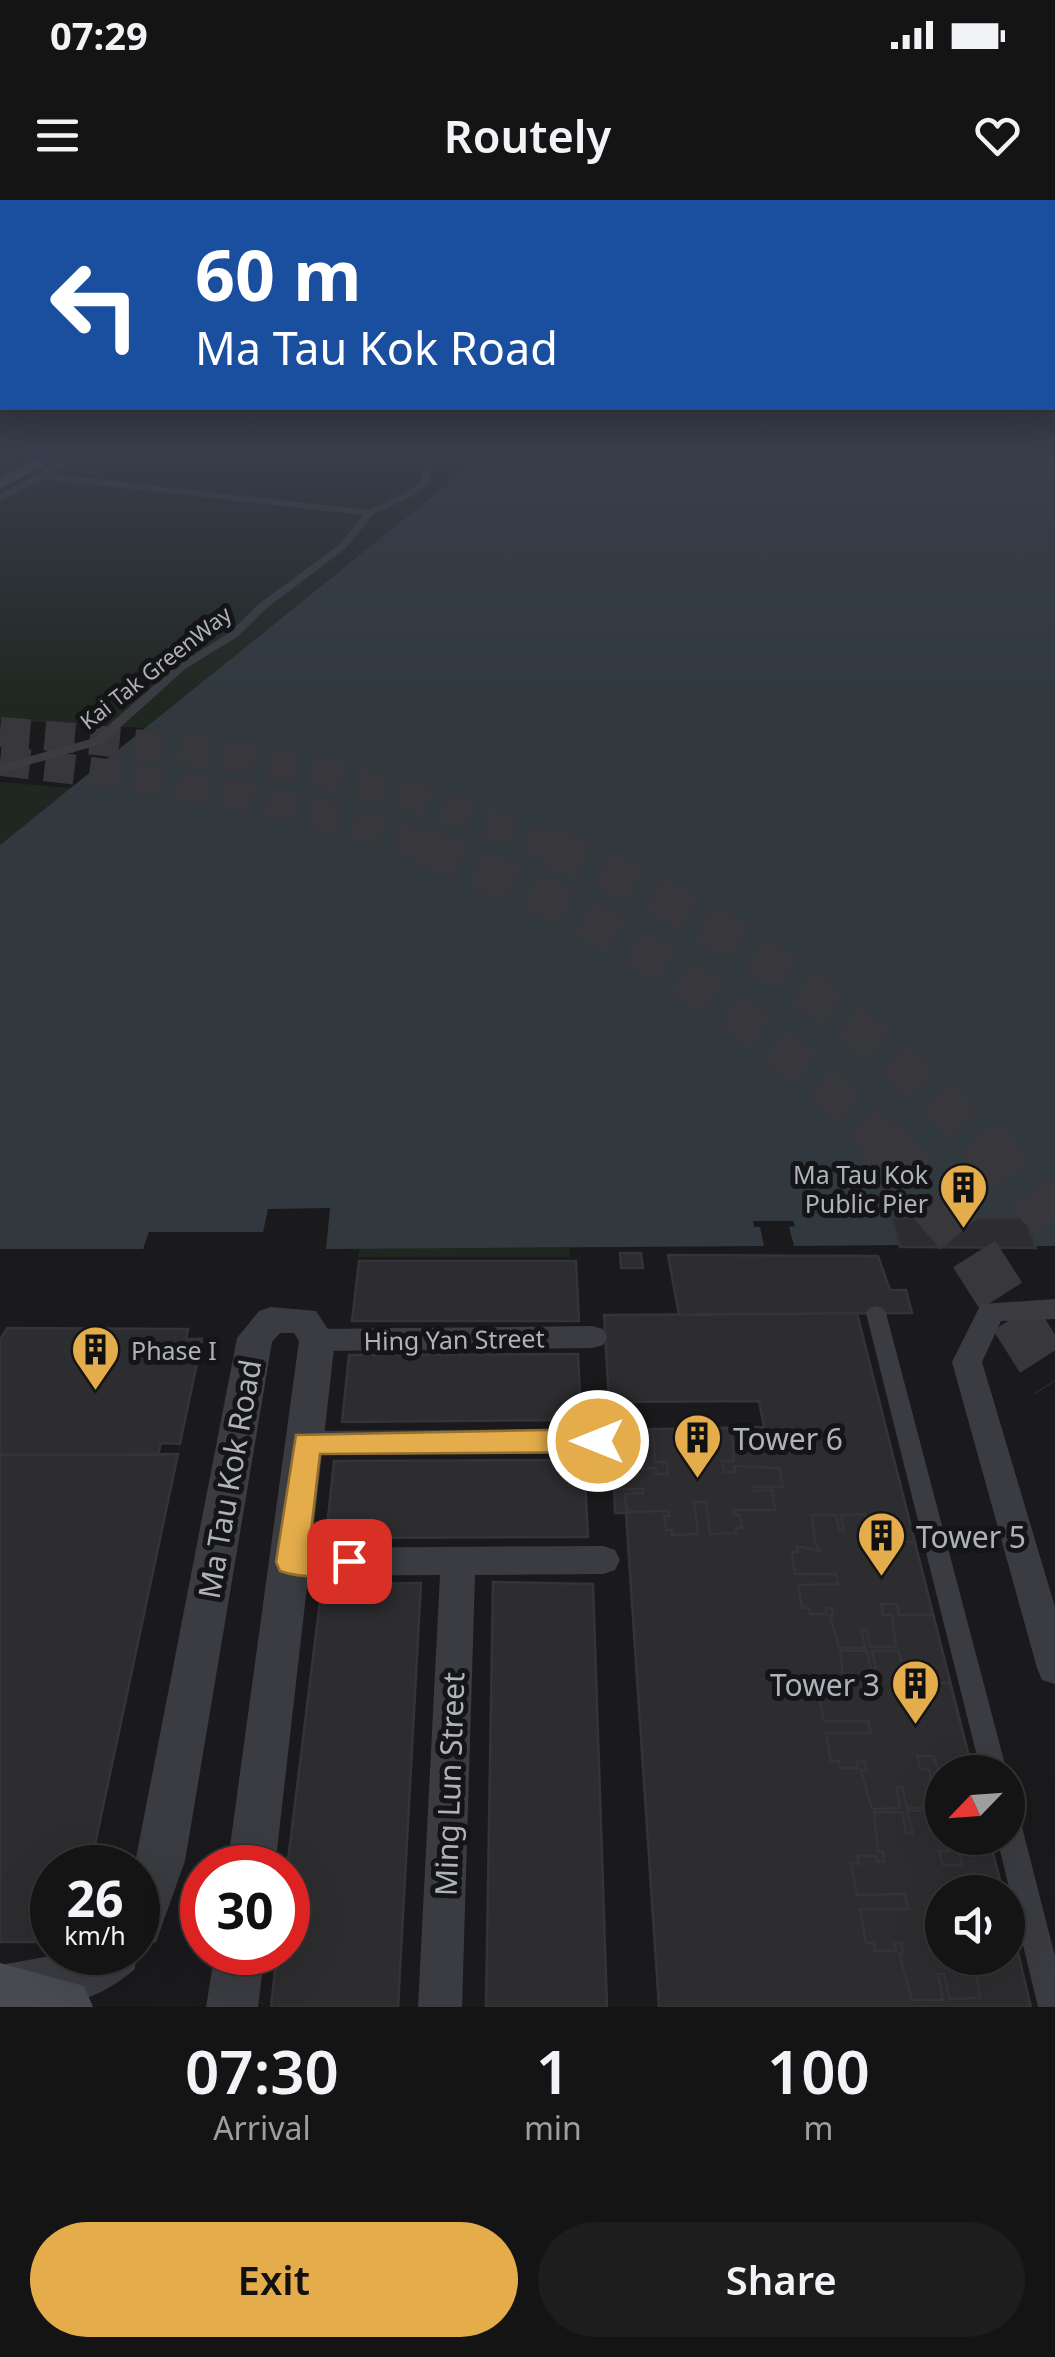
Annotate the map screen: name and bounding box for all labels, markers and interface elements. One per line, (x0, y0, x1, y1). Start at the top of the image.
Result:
text: 07:29 (50, 9, 148, 61)
text: Routely (444, 105, 611, 166)
icon: menu (30, 108, 85, 163)
icon: heart (970, 108, 1025, 163)
text: 60 m (195, 226, 362, 322)
icon: left (30, 240, 160, 370)
text: Ma Tau Kok Road (195, 317, 558, 378)
street label: Kai Tak GreenWay (73, 598, 237, 736)
place label: Ma Tau Kok Public Pier (793, 1157, 929, 1220)
building icon: Ma Tau Kok Public Pier (937, 1162, 989, 1230)
street label: Hing Yan Street (363, 1320, 545, 1358)
building icon: Phase I (70, 1324, 122, 1392)
place label: Phase I (131, 1333, 217, 1367)
street label: Ma Tau Kok Road (188, 1356, 270, 1602)
position arrow (546, 1389, 650, 1493)
building icon: Tower 6 (672, 1412, 724, 1480)
place label: Tower 6 (733, 1418, 843, 1459)
building icon: Tower 5 (855, 1510, 907, 1578)
place label: Tower 5 (916, 1516, 1026, 1557)
pin (307, 1519, 392, 1604)
icon: arrive (322, 1534, 377, 1589)
building icon: Tower 3 (889, 1658, 941, 1726)
place label: Tower 3 (770, 1664, 880, 1705)
street label: Ming Lun Street (425, 1671, 473, 1897)
north arrow (925, 1755, 1025, 1855)
map controls (925, 1755, 1025, 1975)
speed limit sign: 30 (180, 1845, 310, 1975)
text: 26 (66, 1864, 124, 1932)
button: sound (925, 1875, 1025, 1975)
text: km/h (64, 1918, 126, 1952)
text: 07:30 (185, 2030, 339, 2112)
text: 1 (536, 2030, 570, 2112)
text: 100 (767, 2030, 870, 2112)
text: Arrival (213, 2106, 311, 2149)
text: min (524, 2106, 582, 2149)
text: m (803, 2106, 833, 2149)
button: Exit (30, 2222, 518, 2337)
button: Share (538, 2222, 1025, 2337)

